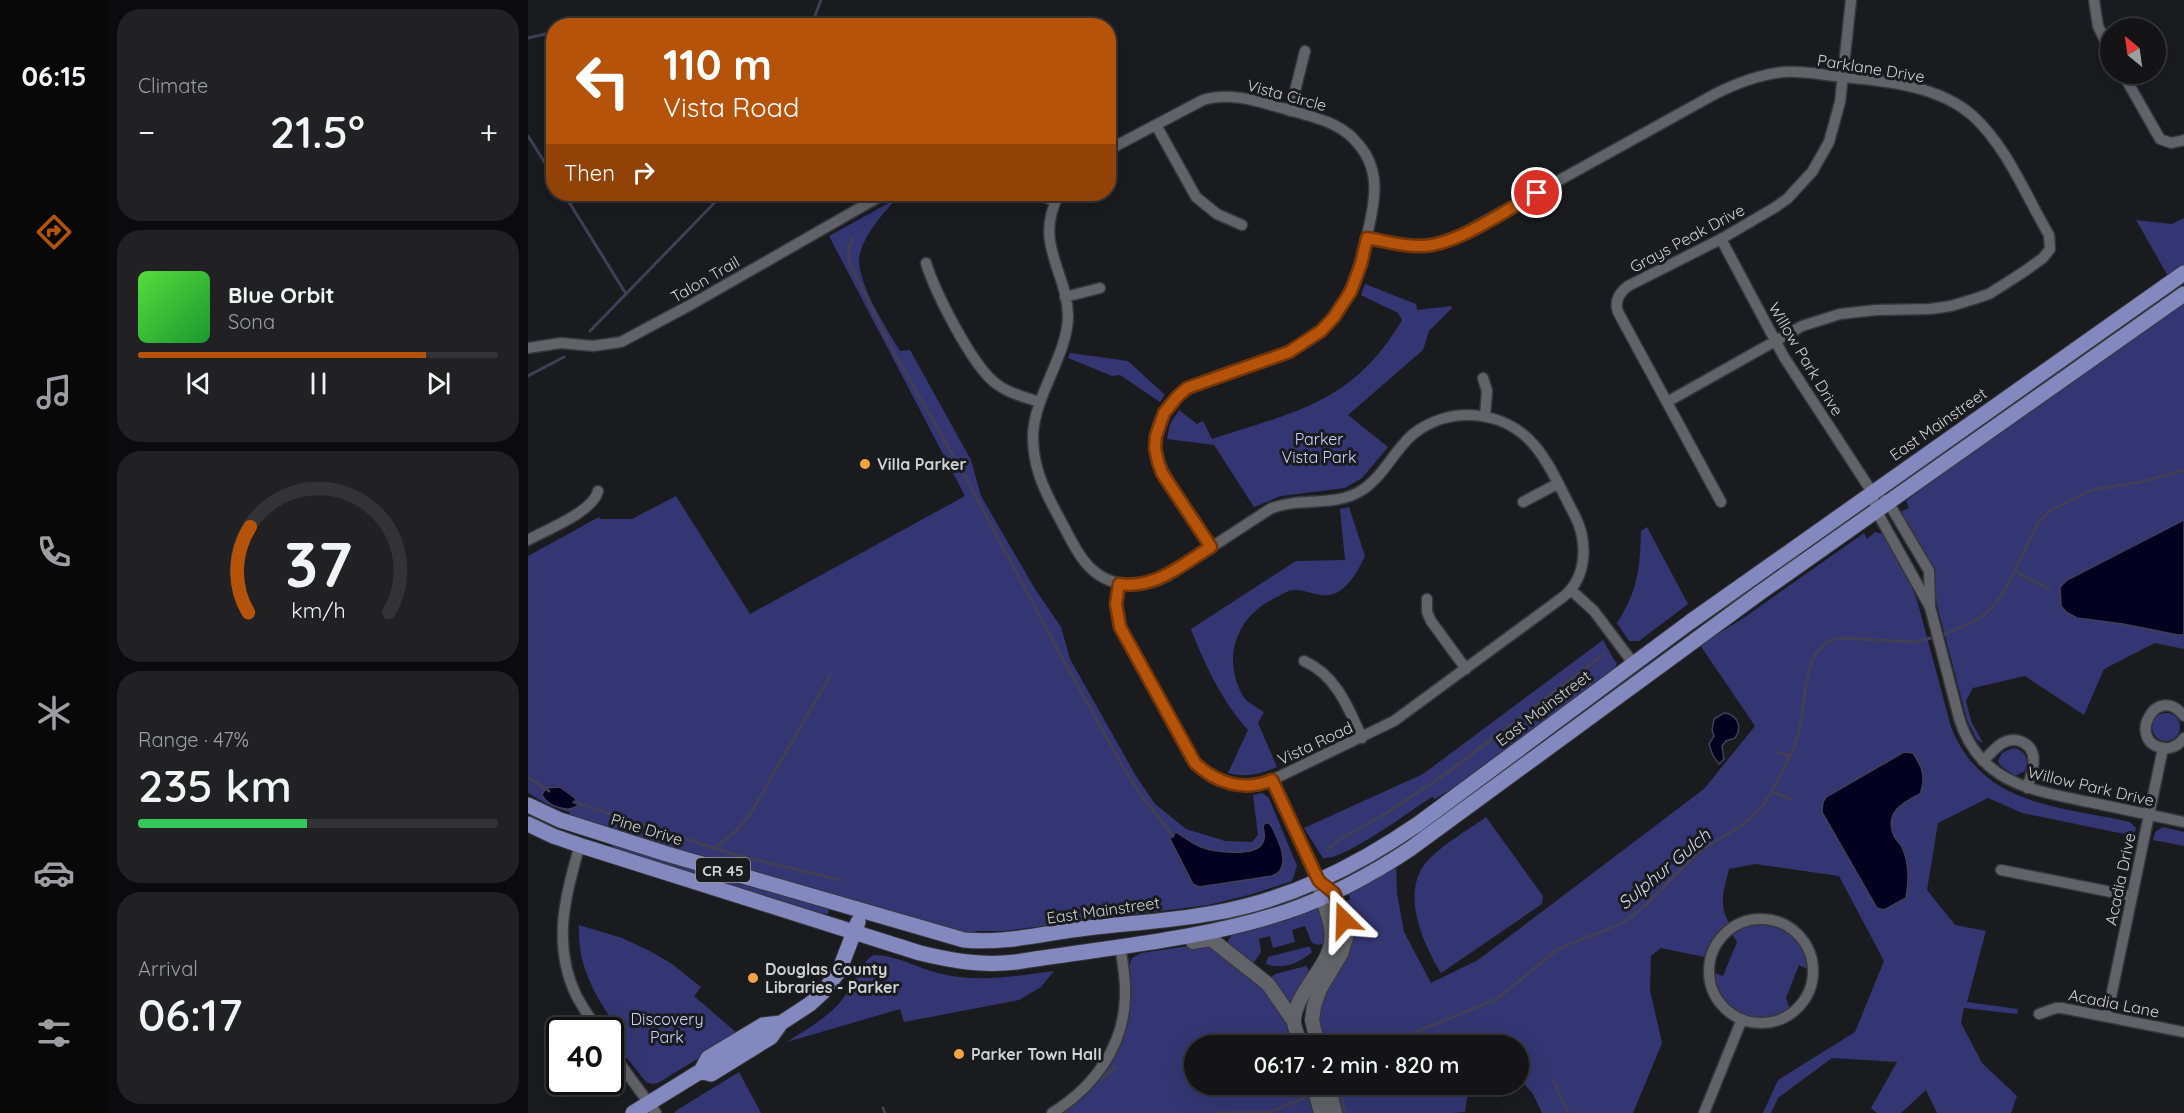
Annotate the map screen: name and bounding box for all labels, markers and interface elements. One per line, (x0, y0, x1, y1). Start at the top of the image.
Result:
north arrow (2100, 18, 2166, 84)
map controls (2100, 18, 2166, 84)
text: 110 m (663, 38, 772, 91)
icon: left (564, 42, 642, 120)
street label: Parklane Drive (1816, 50, 1926, 86)
text: 06:15 (22, 59, 86, 93)
text: Climate (138, 73, 208, 98)
street label: Vista Circle (1245, 75, 1329, 115)
text: Vista Road (663, 90, 799, 124)
text: 21.5° (270, 103, 365, 159)
text: − (138, 111, 155, 152)
text: + (479, 111, 498, 152)
icon: right (627, 156, 660, 189)
text: Then (564, 159, 615, 187)
pin (1511, 167, 1562, 218)
icon: arrive (1520, 176, 1553, 209)
street label: Grays Peak Drive (1626, 199, 1748, 277)
icon: directions (33, 211, 75, 253)
street label: Talon Trail (667, 251, 743, 307)
text: Blue Orbit (228, 281, 334, 309)
street label: Willow Park Drive (1764, 299, 1848, 419)
text: Sona (228, 309, 275, 334)
icon: previous (182, 367, 215, 400)
icon: pause (302, 367, 335, 400)
icon: next (422, 367, 455, 400)
icon: music (33, 371, 75, 413)
street label: East Mainstreet (1886, 383, 1990, 465)
park label: Parker Vista Park (1282, 429, 1356, 467)
place label: Villa Parker (877, 454, 967, 474)
marker: Villa Parker (858, 457, 872, 471)
text: 37 (284, 526, 352, 604)
icon: phone (33, 531, 75, 573)
text: km/h (291, 598, 345, 624)
street label: East Mainstreet (1491, 666, 1595, 750)
icon: climate (33, 692, 75, 734)
street label: Vista Road (1274, 717, 1356, 769)
text: Range · 47% (138, 727, 249, 752)
text: 235 km (138, 757, 292, 813)
street label: Willow Park Drive (2026, 762, 2156, 810)
street label: Pine Drive (609, 809, 685, 849)
water label: Sulphur Gulch (1613, 823, 1716, 914)
street label: Acadia Drive (2100, 831, 2140, 927)
icon: car (33, 852, 75, 894)
road number: CR 45 (696, 858, 750, 882)
position arrow (1312, 888, 1376, 952)
street label: East Mainstreet (1045, 892, 1161, 928)
text: Arrival (138, 956, 198, 981)
place label: Douglas County Libraries - Parker (765, 959, 900, 997)
marker: Douglas County Libraries - Parker (746, 971, 760, 985)
street label: Acadia Lane (2067, 984, 2161, 1022)
text: 06:17 (138, 986, 242, 1042)
park label: Discovery Park (631, 1009, 703, 1047)
icon: filters (33, 1012, 75, 1054)
speed limit sign: 40 (546, 1017, 624, 1095)
place label: Parker Town Hall (971, 1044, 1102, 1064)
marker: Parker Town Hall (952, 1047, 966, 1061)
text: 06:17 · 2 min · 820 m (1254, 1051, 1459, 1079)

